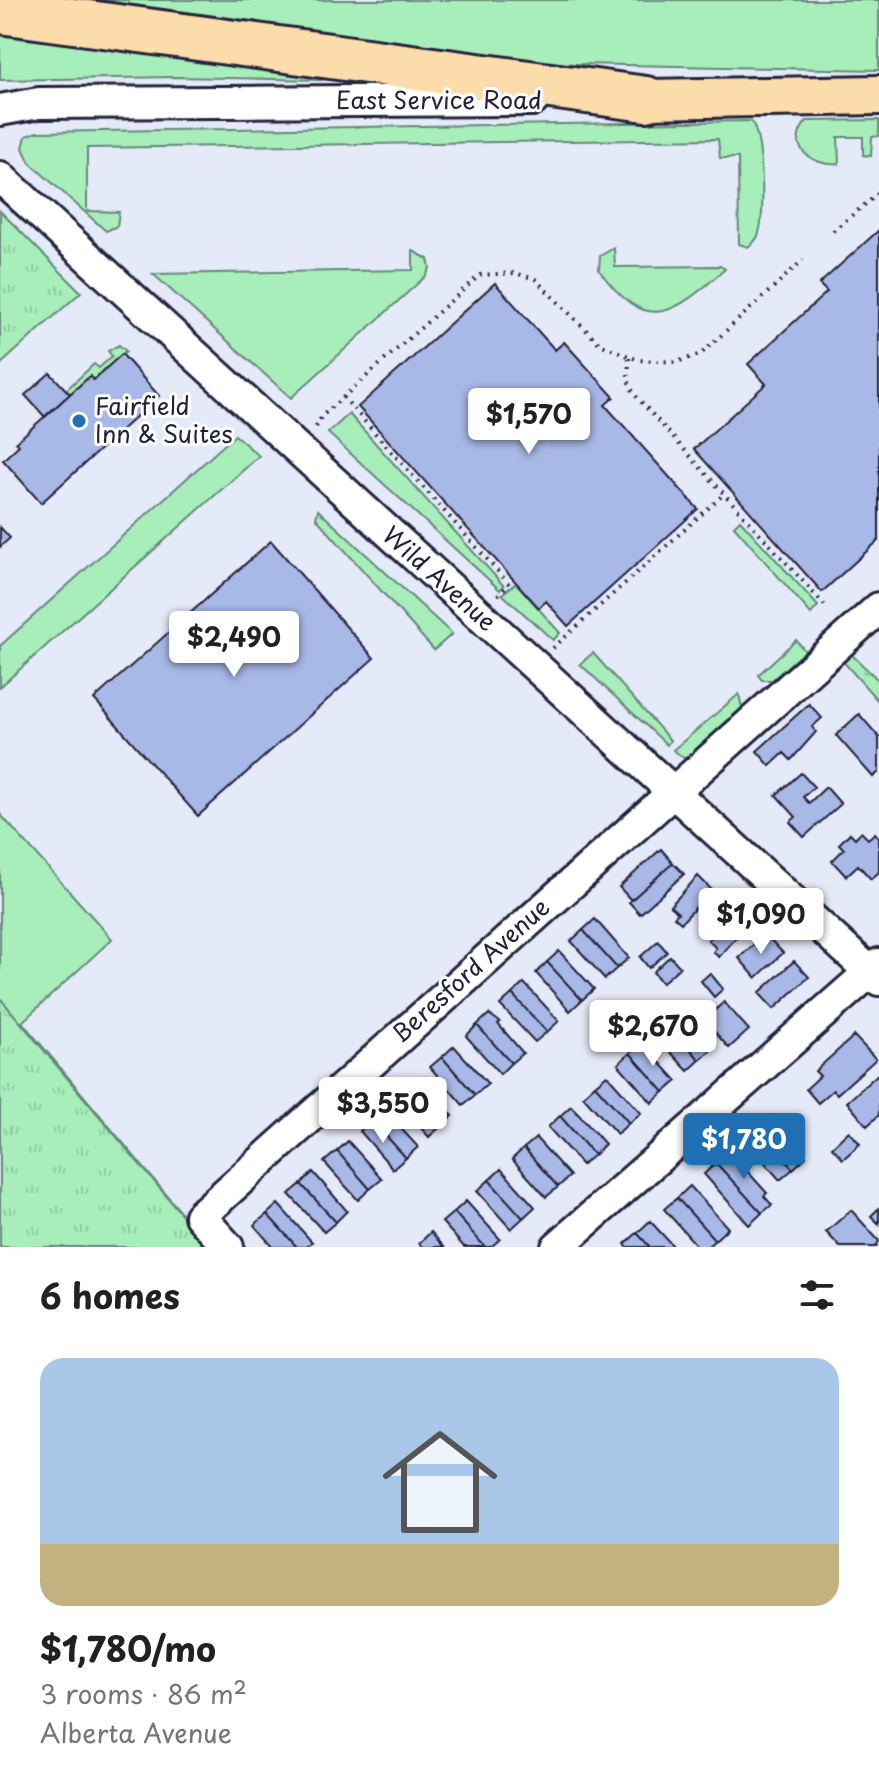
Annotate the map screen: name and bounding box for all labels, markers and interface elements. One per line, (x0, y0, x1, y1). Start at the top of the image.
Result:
street label: East Service Road (336, 81, 542, 117)
place label: Fairfield Inn & Suites (95, 387, 233, 451)
pin: $1,570 (464, 388, 594, 456)
text: $1,570 (486, 394, 572, 433)
marker: Fairfield Inn & Suites (70, 412, 88, 430)
street label: Wild Avenue (376, 517, 505, 638)
pin: $2,490 (169, 611, 299, 679)
text: $2,490 (187, 617, 281, 656)
pin: $1,090 (696, 888, 826, 956)
street label: Beresford Avenue (383, 889, 557, 1050)
text: $1,090 (717, 894, 805, 933)
pin: $2,670 (588, 1000, 718, 1068)
text: $2,670 (607, 1006, 699, 1045)
pin: $3,550 (318, 1077, 448, 1145)
text: $3,550 (337, 1083, 429, 1122)
pin: $1,780 (679, 1113, 809, 1181)
text: $1,780 (701, 1119, 787, 1158)
text: 6 homes (40, 1269, 180, 1321)
icon: filters (795, 1273, 839, 1317)
icon: home (368, 1410, 512, 1554)
text: $1,780/mo (40, 1622, 216, 1674)
text: 3 rooms · 86 m² (40, 1674, 247, 1713)
text: Alberta Avenue (40, 1713, 232, 1752)

